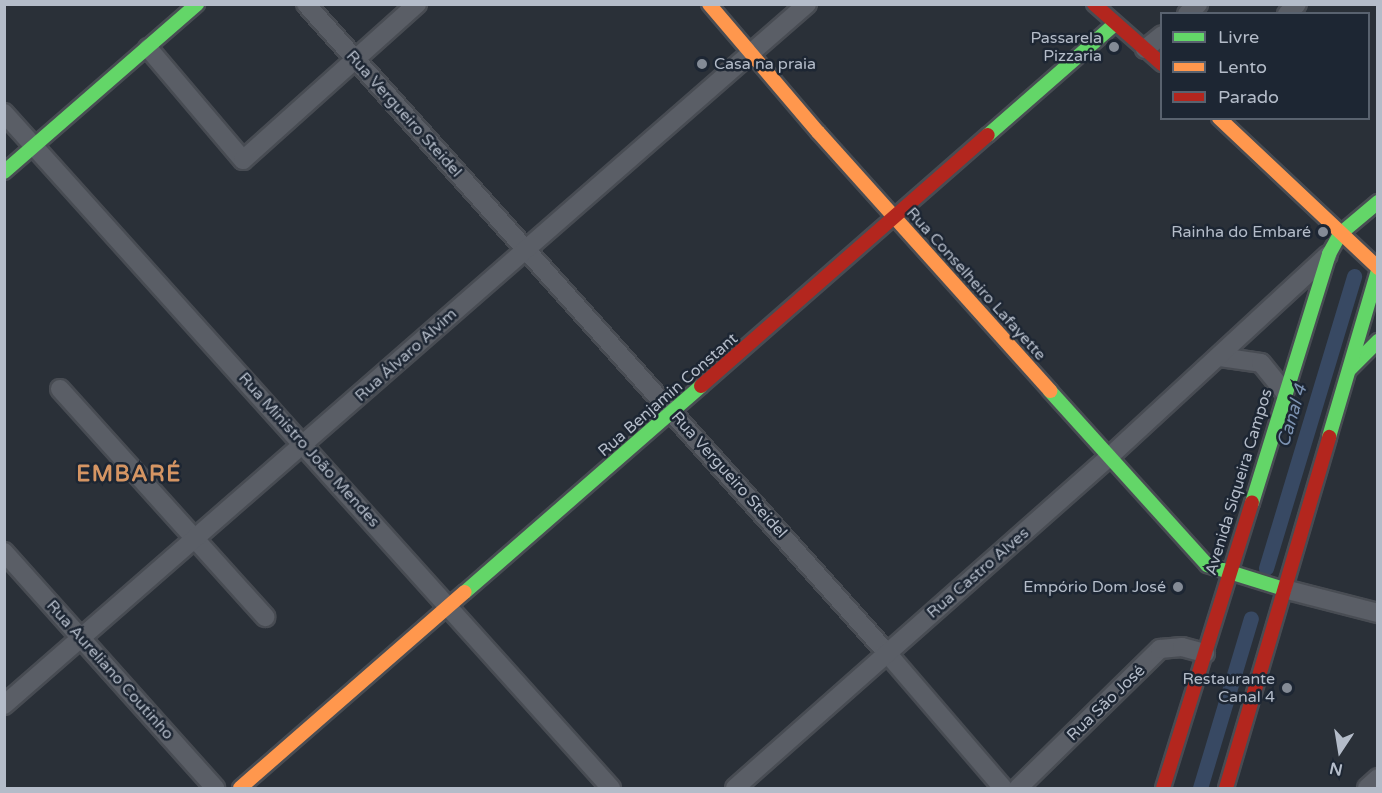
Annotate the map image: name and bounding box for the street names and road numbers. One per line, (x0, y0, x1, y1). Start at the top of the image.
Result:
street label: Rua Vergueiro Steidel (342, 47, 466, 181)
street label: Rua Conselheiro Lafayette (902, 204, 1050, 364)
street label: Rua Álvaro Alvim (351, 304, 461, 406)
street label: Rua Benjamin Constant (594, 329, 742, 461)
street label: Rua Ministro João Mendes (234, 369, 384, 531)
street label: Avenida Siqueira Campos (1201, 386, 1277, 578)
street label: Rua Vergueiro Steidel (667, 408, 791, 542)
street label: Rua Castro Alves (923, 523, 1033, 623)
street label: Rua Aureliano Coutinho (42, 596, 178, 744)
street label: Rua São José (1063, 661, 1149, 745)

